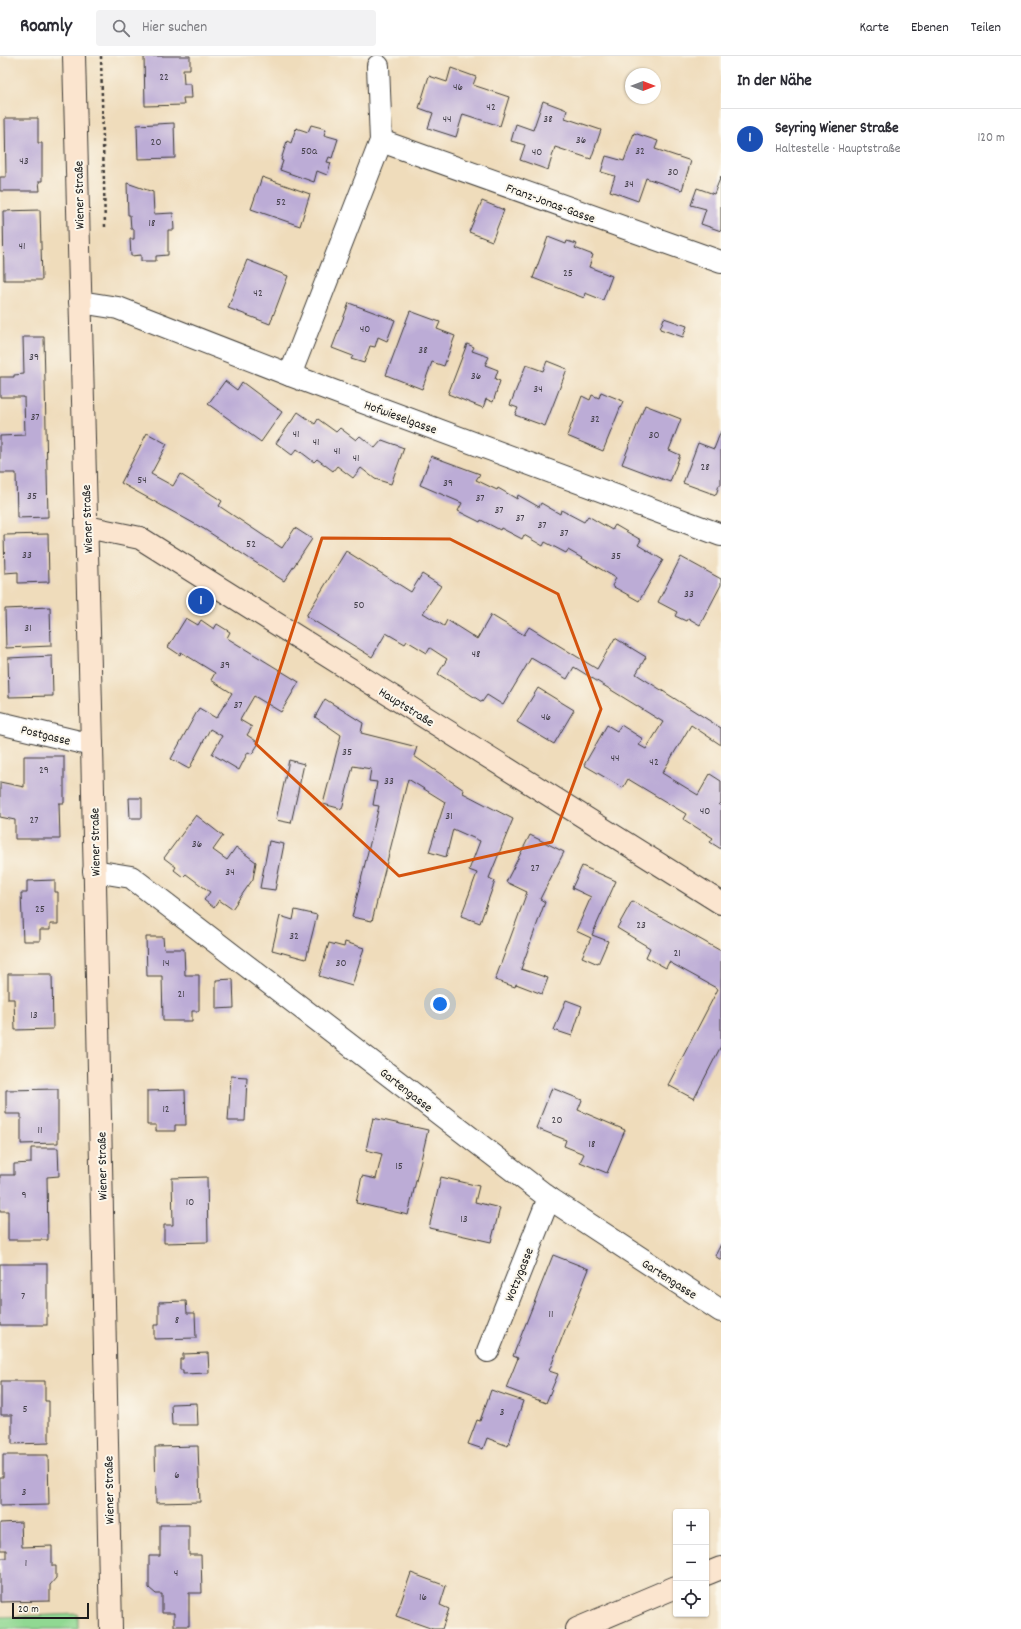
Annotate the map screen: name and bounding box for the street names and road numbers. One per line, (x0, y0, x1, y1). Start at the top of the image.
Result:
street label: Wiener Straße (70, 160, 91, 229)
street label: Franz-Jonas-Gasse (503, 179, 598, 229)
street label: Hofwieselgasse (361, 396, 439, 440)
street label: Wiener Straße (78, 484, 99, 553)
street label: Hauptstraße (374, 684, 437, 733)
street label: Postgasse (19, 721, 72, 752)
street label: Wiener Straße (86, 807, 107, 876)
street label: Gartengasse (375, 1064, 436, 1118)
street label: Wiener Straße (93, 1131, 114, 1200)
street label: Wotzygasse (501, 1245, 540, 1305)
street label: Gartengasse (637, 1255, 700, 1305)
street label: Wiener Straße (100, 1455, 121, 1524)

